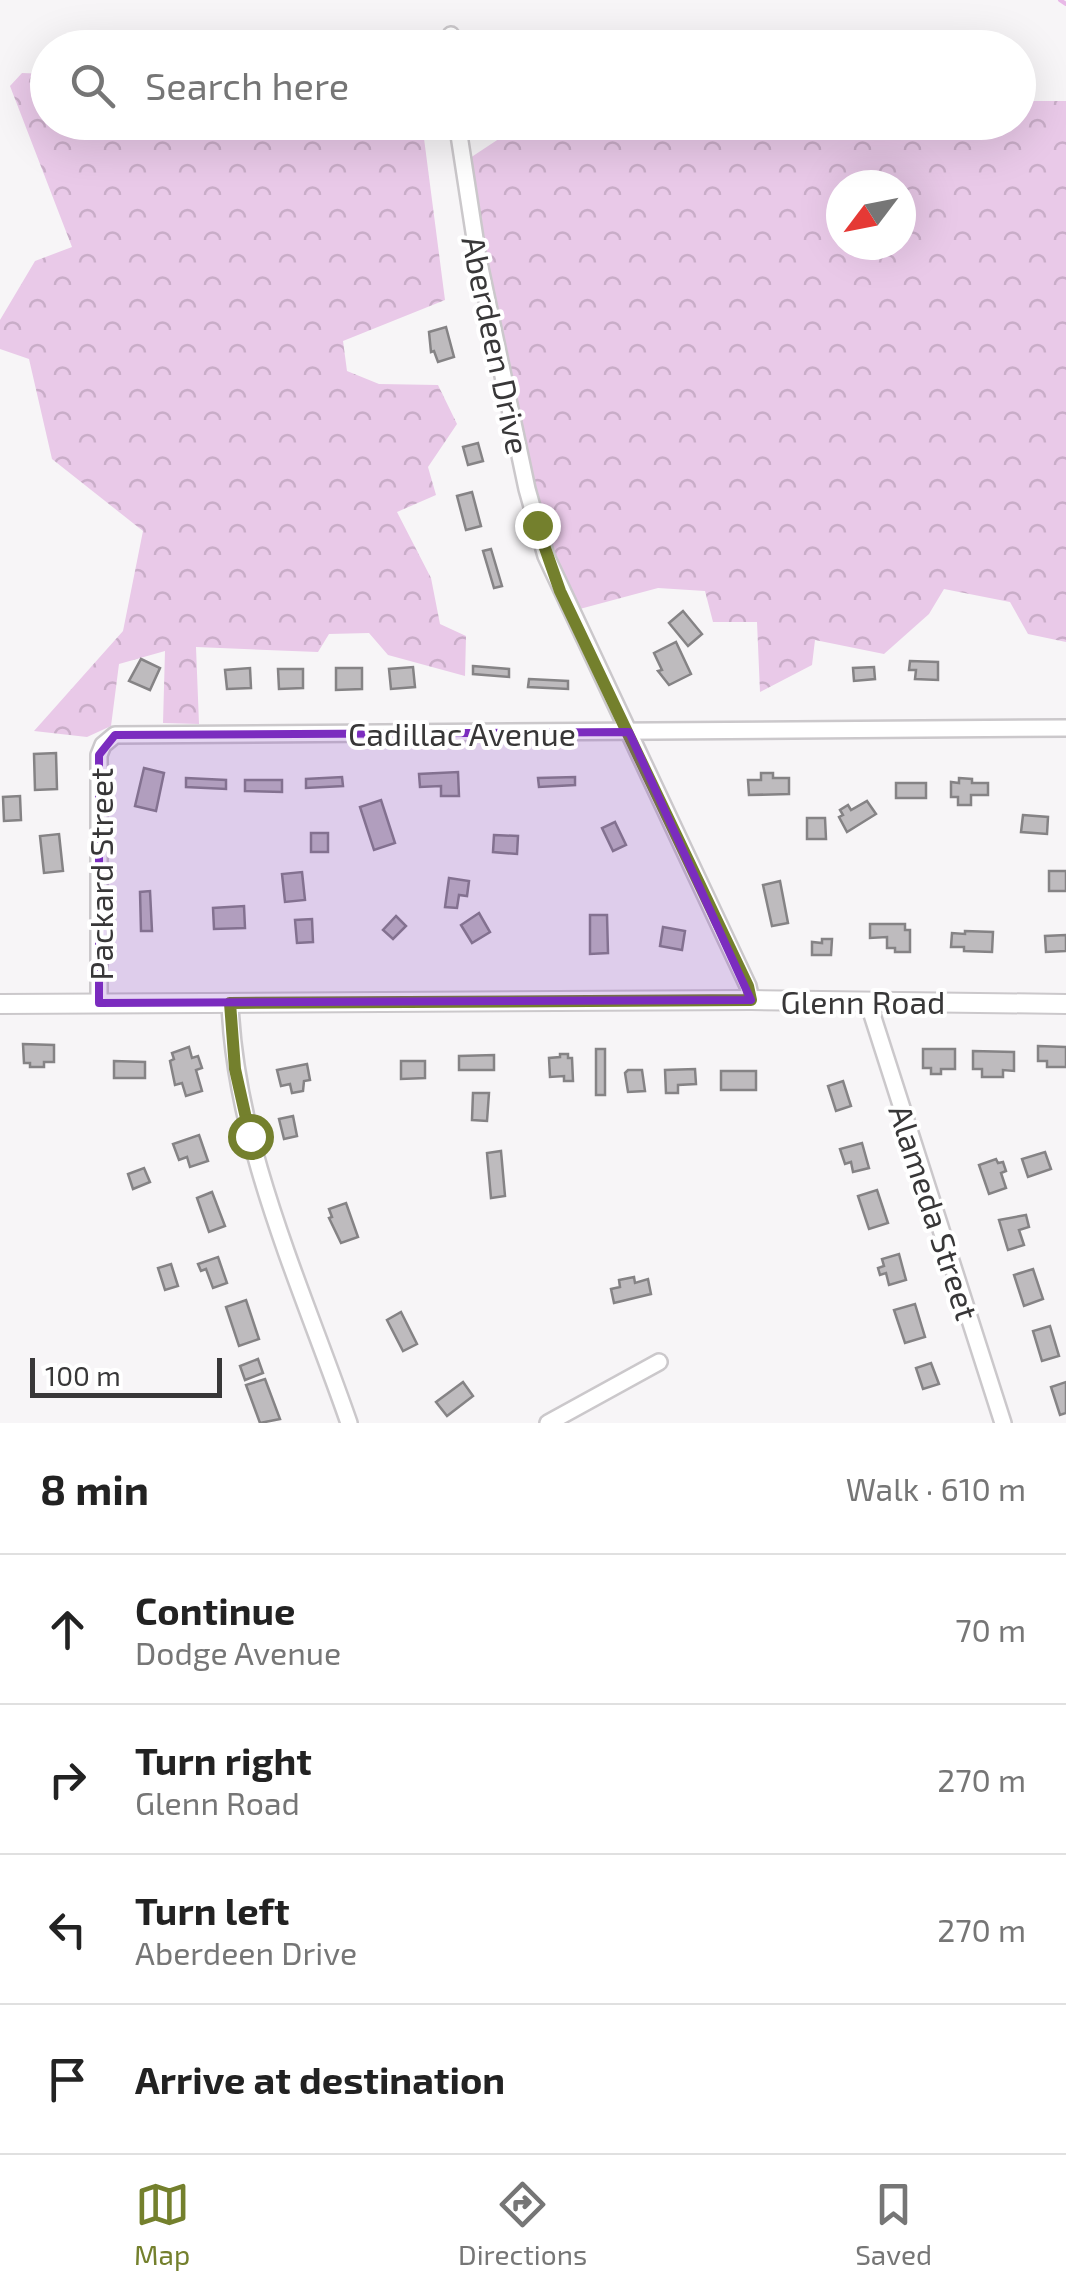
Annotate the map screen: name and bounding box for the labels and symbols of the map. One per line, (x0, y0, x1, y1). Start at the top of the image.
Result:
north arrow (826, 170, 916, 260)
street label: Aberdeen Drive (455, 232, 539, 458)
route end (515, 503, 561, 549)
street label: Cadillac Avenue (348, 714, 576, 752)
street label: Packard Street (81, 768, 119, 980)
street label: Glenn Road (781, 982, 945, 1020)
street label: Alameda Street (882, 1100, 988, 1324)
route start (228, 1114, 274, 1160)
scale bar (30, 1353, 222, 1398)

